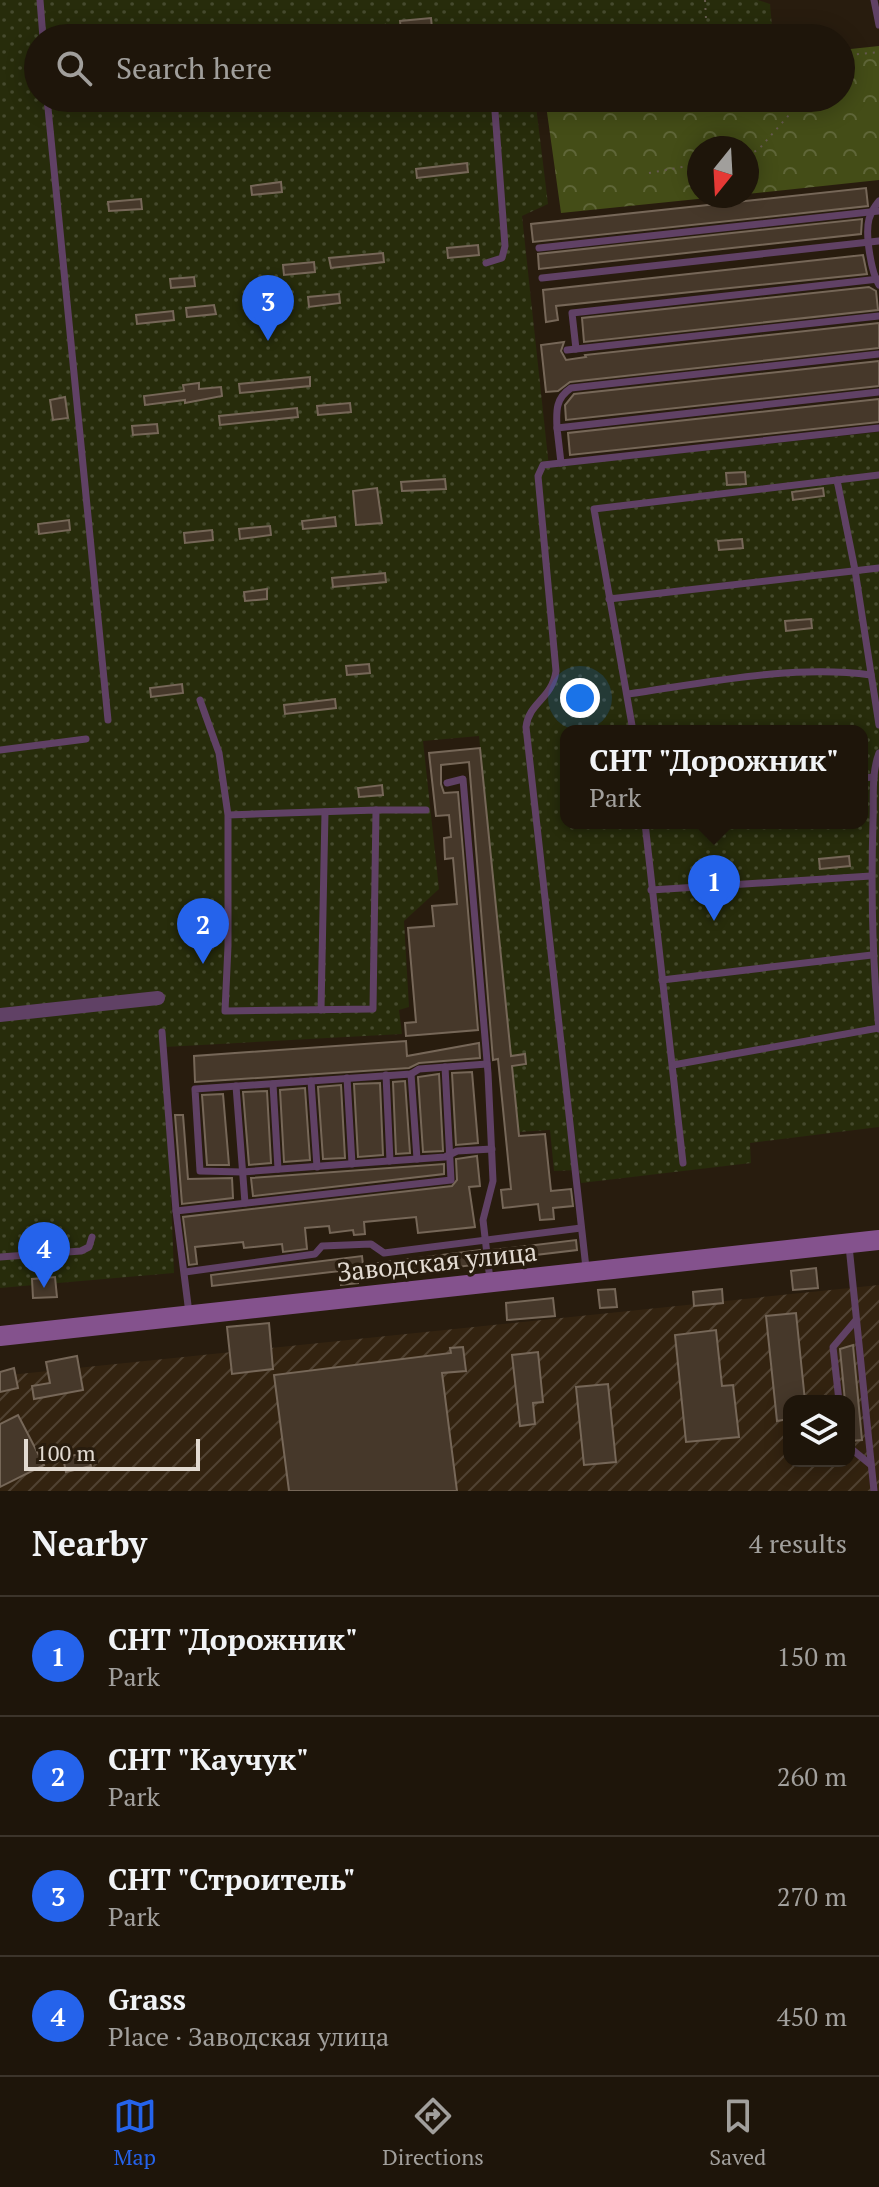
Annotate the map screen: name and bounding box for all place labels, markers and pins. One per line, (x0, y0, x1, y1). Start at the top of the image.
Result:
pin: 3 (242, 275, 294, 341)
pin: 1 (688, 855, 740, 921)
pin: 2 (177, 898, 229, 964)
pin: 4 (18, 1222, 70, 1288)

